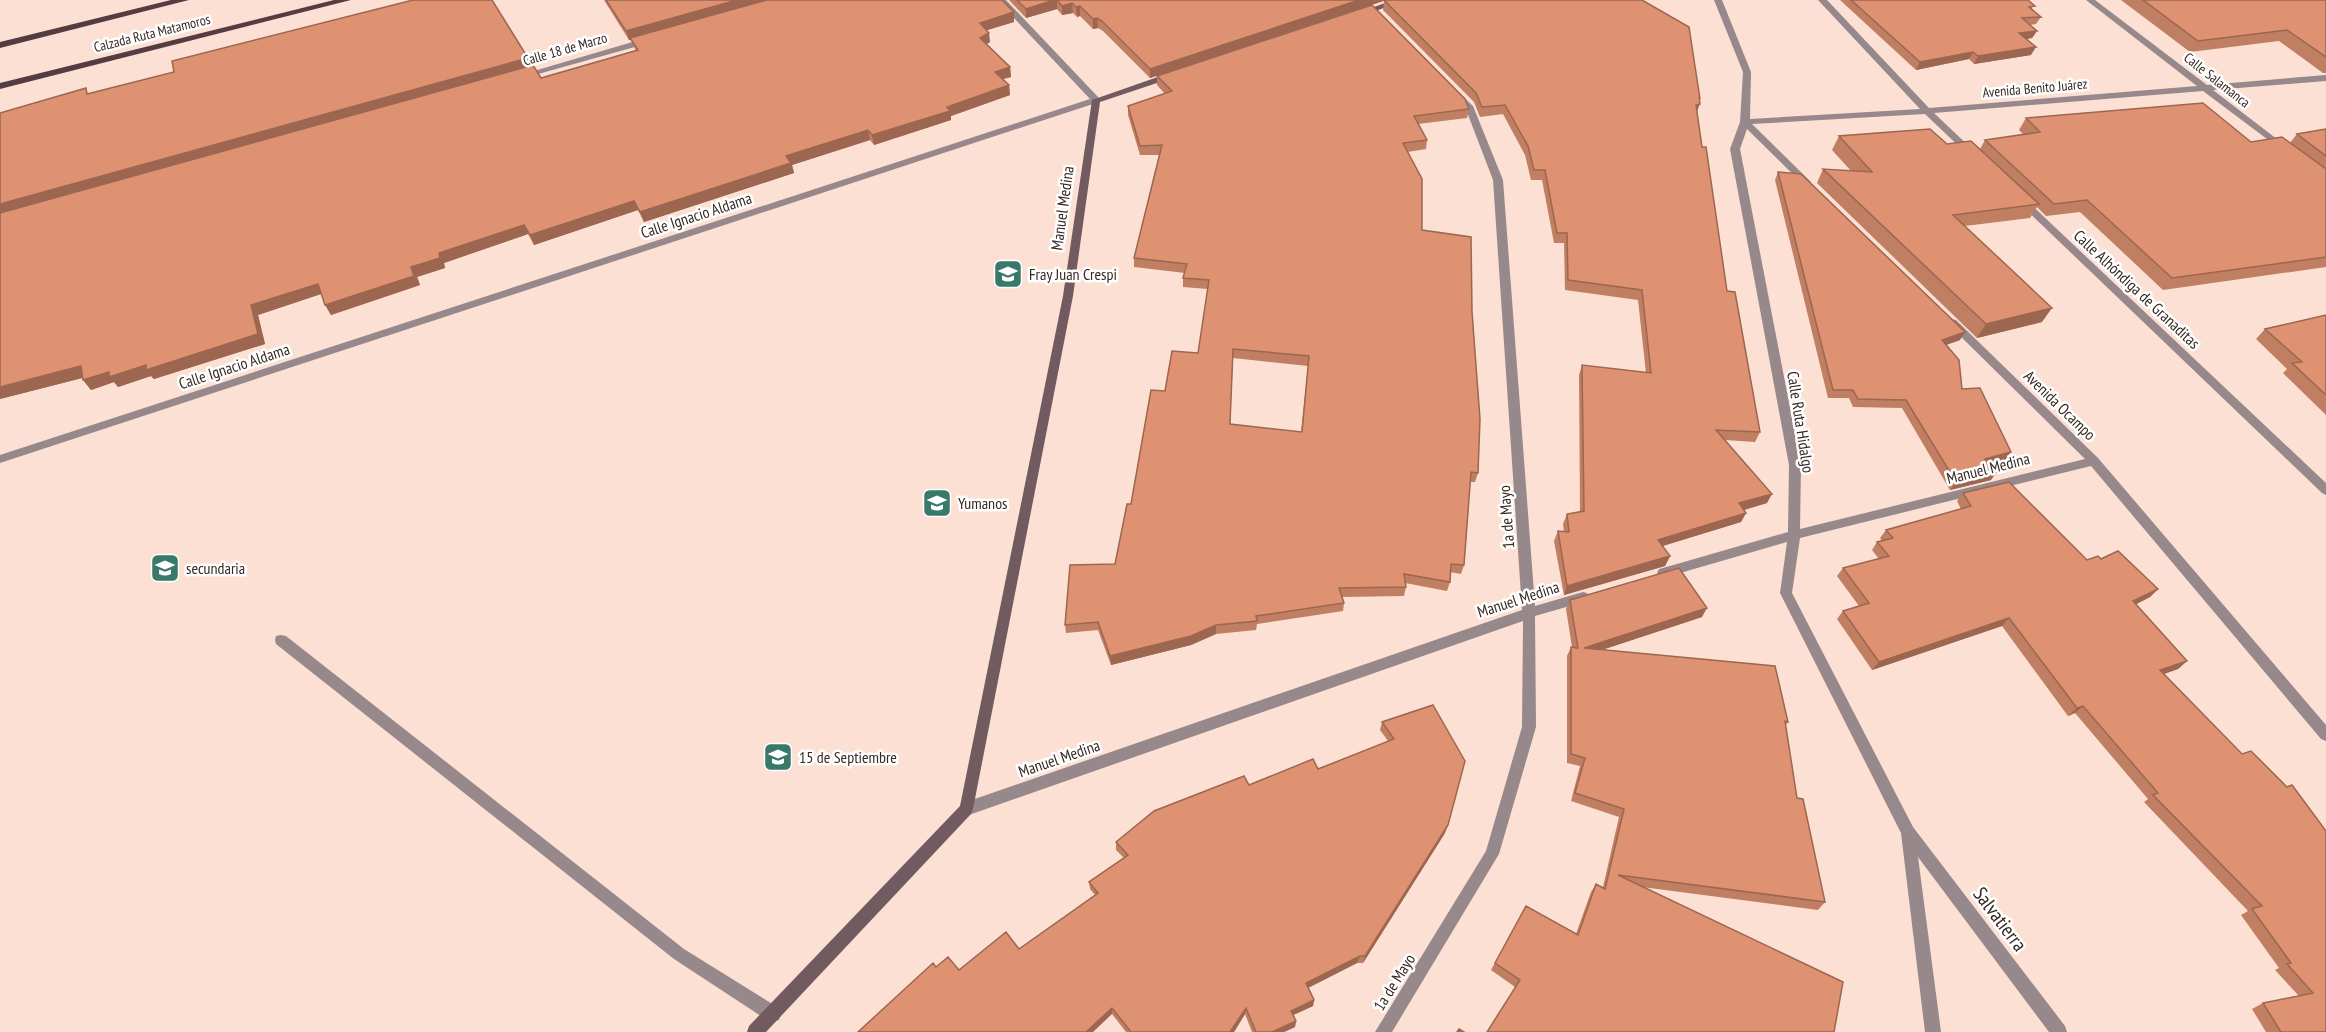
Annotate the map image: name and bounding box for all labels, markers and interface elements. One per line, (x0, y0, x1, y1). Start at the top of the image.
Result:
street label: Calzada Ruta Matamoros (92, 10, 212, 56)
street label: Calle 18 de Marzo (521, 28, 609, 70)
street label: Calle Salamanca (2180, 49, 2254, 111)
street label: Avenida Benito Juárez (1982, 74, 2088, 102)
street label: Manuel Medina (1046, 165, 1078, 251)
street label: Calle Ignacio Aldama (638, 188, 754, 242)
street label: Calle Alhóndiga de Granaditas (2070, 225, 2204, 353)
school or university icon: Fray Juan Crespi (992, 258, 1024, 290)
place label: Fray Juan Crespi (1029, 264, 1117, 284)
street label: Calle Ignacio Aldama (176, 339, 292, 393)
street label: Avenida Ocampo (2020, 366, 2100, 444)
street label: Calle Ruta Hidalgo (1783, 370, 1819, 474)
street label: Manuel Medina (1944, 448, 2032, 488)
street label: 1a de Mayo (1494, 485, 1518, 549)
school or university icon: Yumanos (921, 487, 953, 519)
place label: Yumanos (958, 493, 1007, 513)
school or university icon: secundaria (149, 552, 181, 584)
place label: secundaria (186, 558, 245, 578)
street label: Manuel Medina (1475, 576, 1561, 622)
street label: Manuel Medina (1016, 735, 1102, 781)
school or university icon: 15 de Septiembre (762, 741, 794, 773)
place label: 15 de Septiembre (799, 747, 897, 767)
street label: Salvatierra (1967, 882, 2033, 956)
street label: 1a de Mayo (1369, 950, 1419, 1014)

